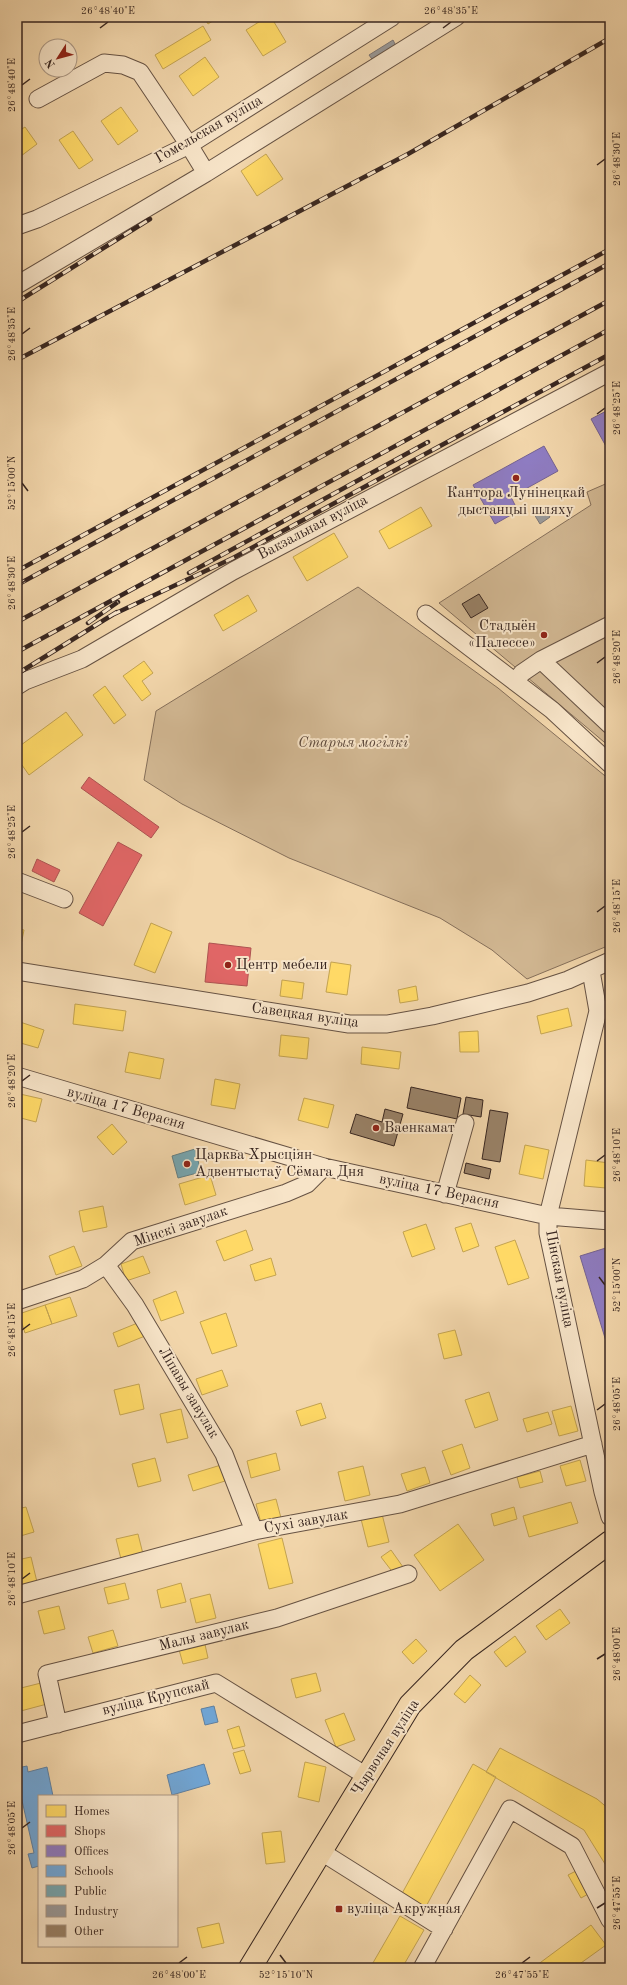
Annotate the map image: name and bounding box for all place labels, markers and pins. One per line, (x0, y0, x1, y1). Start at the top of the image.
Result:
marker: Кантора Лунінецкай дыстанцыі шляху (511, 473, 521, 483)
place label: Кантора Лунінецкай дыстанцыі шляху (447, 486, 585, 518)
place label: Стадыён «Палессе» (468, 619, 536, 651)
marker: Стадыён «Палессе» (539, 630, 549, 640)
place label: Центр мебели (236, 958, 328, 973)
marker: Центр мебели (223, 960, 233, 970)
place label: Ваенкамат (384, 1121, 455, 1136)
marker: Ваенкамат (371, 1123, 381, 1133)
place label: Царква Хрысціян Адвентыстаў Сёмага Дня (195, 1148, 364, 1180)
marker: Царква Хрысціян Адвентыстаў Сёмага Дня (182, 1159, 192, 1169)
place label: вуліца Акружная (347, 1902, 461, 1917)
marker: вуліца Акружная (334, 1904, 344, 1914)

